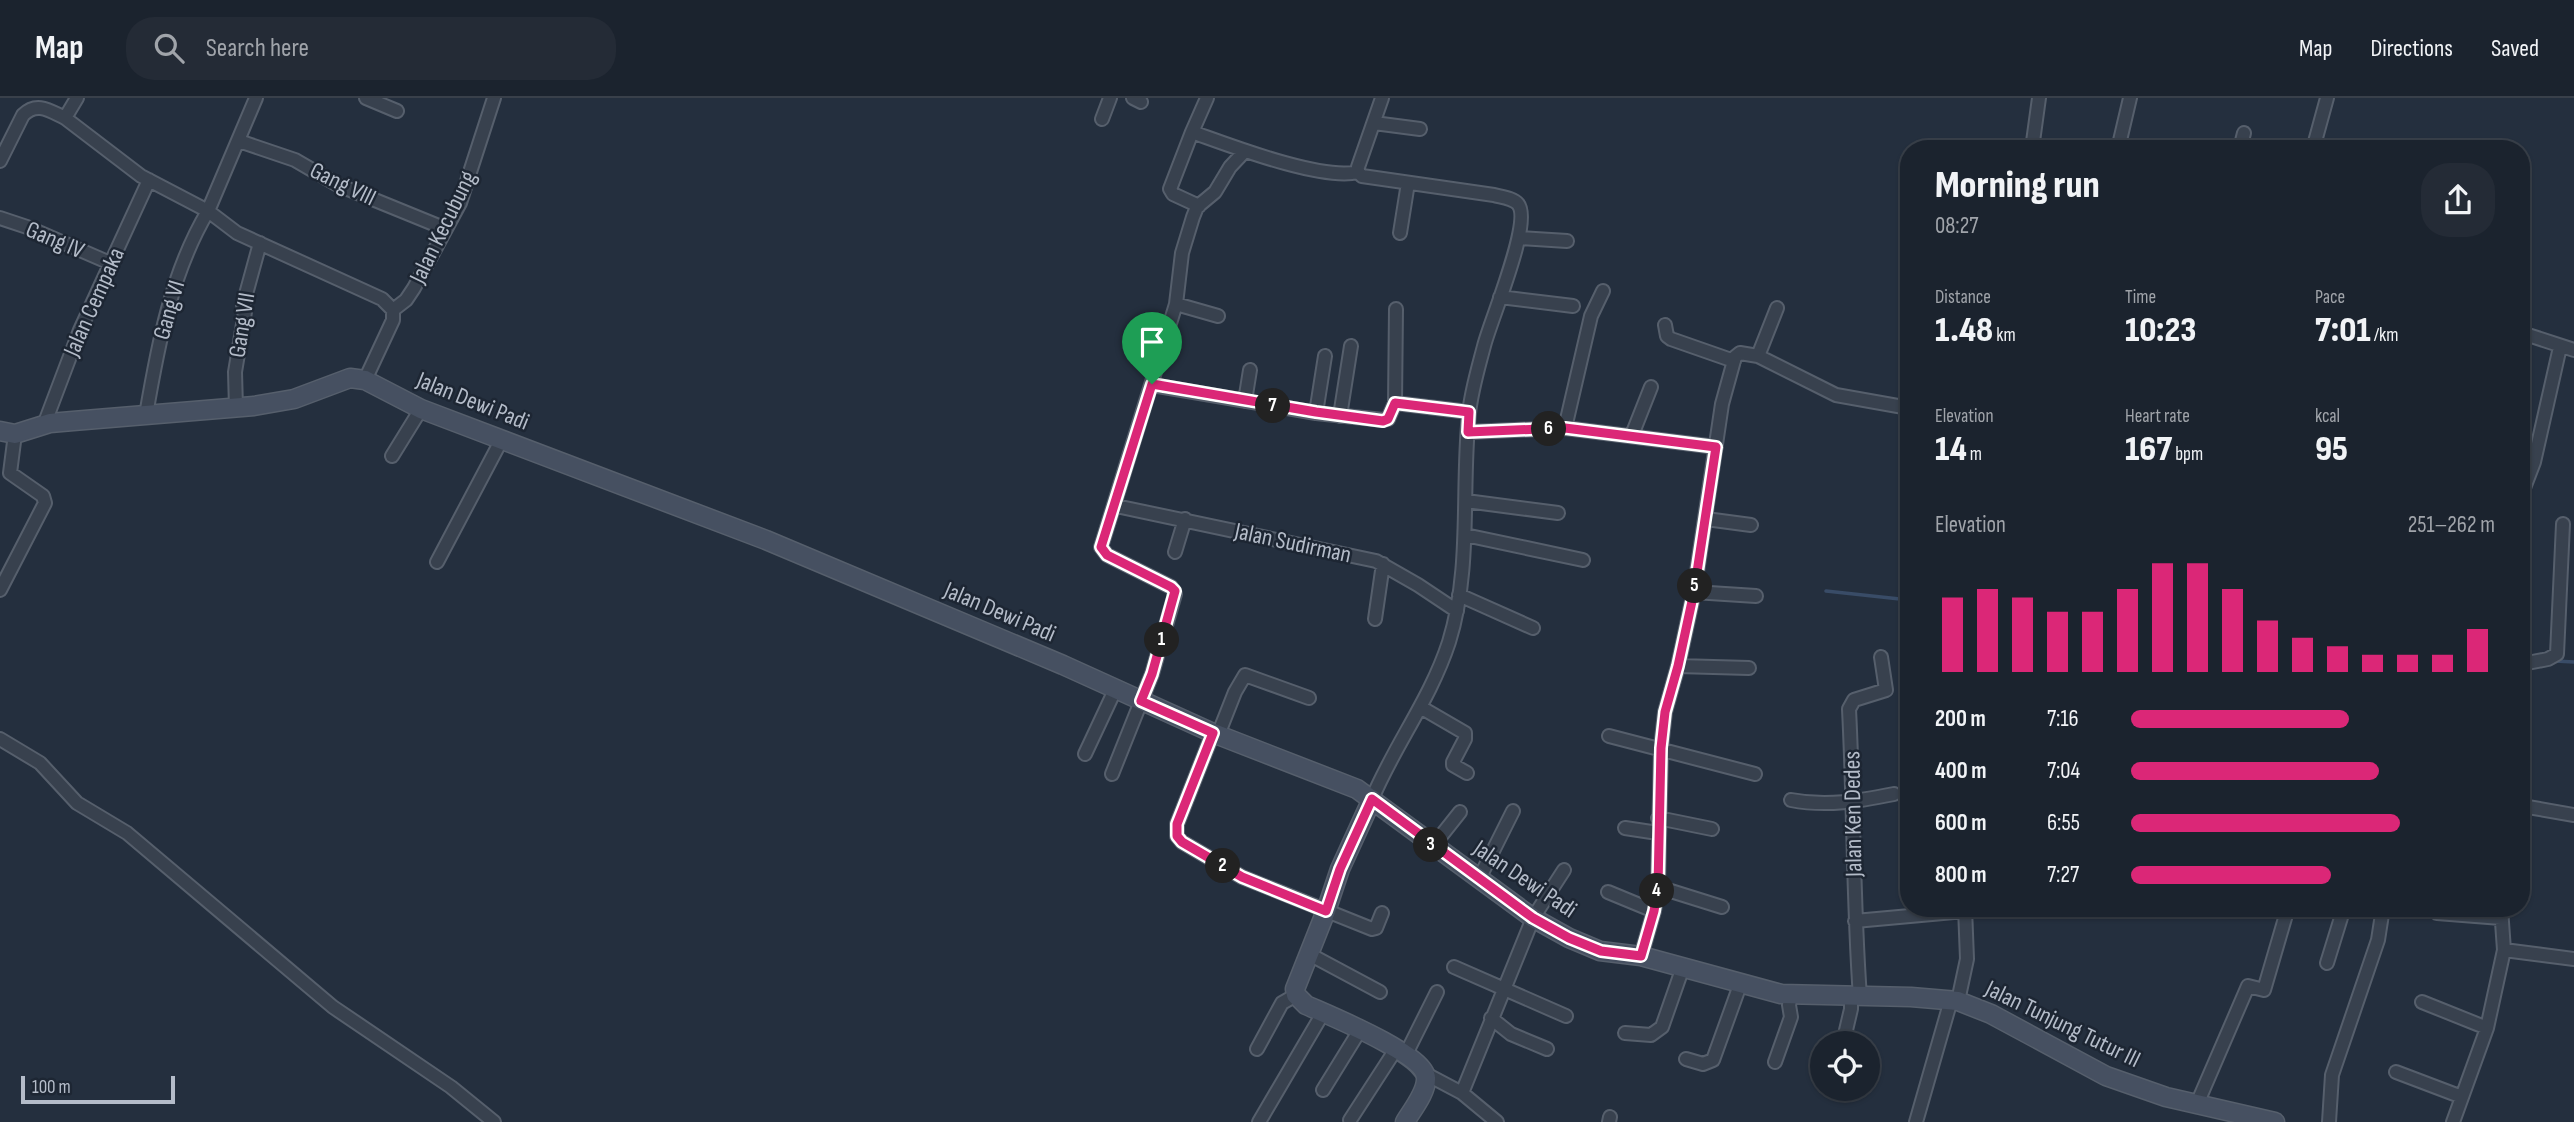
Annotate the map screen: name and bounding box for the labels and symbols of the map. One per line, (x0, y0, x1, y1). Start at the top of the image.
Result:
street label: Gang VIII (305, 156, 381, 212)
street label: Jalan Kecubung (403, 166, 483, 289)
street label: Gang IV (22, 215, 89, 265)
street label: Jalan Cempaka (57, 243, 131, 362)
street label: Gang VI (147, 277, 191, 343)
street label: Gang VII (223, 291, 261, 359)
pin (1122, 312, 1182, 384)
street label: Jalan Dewi Padi (412, 365, 533, 437)
pin: 7 (1256, 388, 1290, 424)
pin: 6 (1532, 412, 1566, 446)
street label: Jalan Sudirman (1231, 516, 1354, 570)
pin: 5 (1678, 568, 1712, 603)
street label: Jalan Dewi Padi (939, 575, 1060, 649)
pin: 1 (1144, 622, 1180, 658)
street label: Jalan Ken Dedes (1837, 751, 1869, 878)
pin: 3 (1414, 828, 1448, 862)
street label: Jalan Dewi Padi (1467, 833, 1582, 924)
pin: 2 (1206, 848, 1240, 884)
pin: 4 (1640, 874, 1674, 908)
street label: Jalan Tunjung Tutur III (1980, 974, 2145, 1074)
scale bar (21, 1073, 175, 1105)

